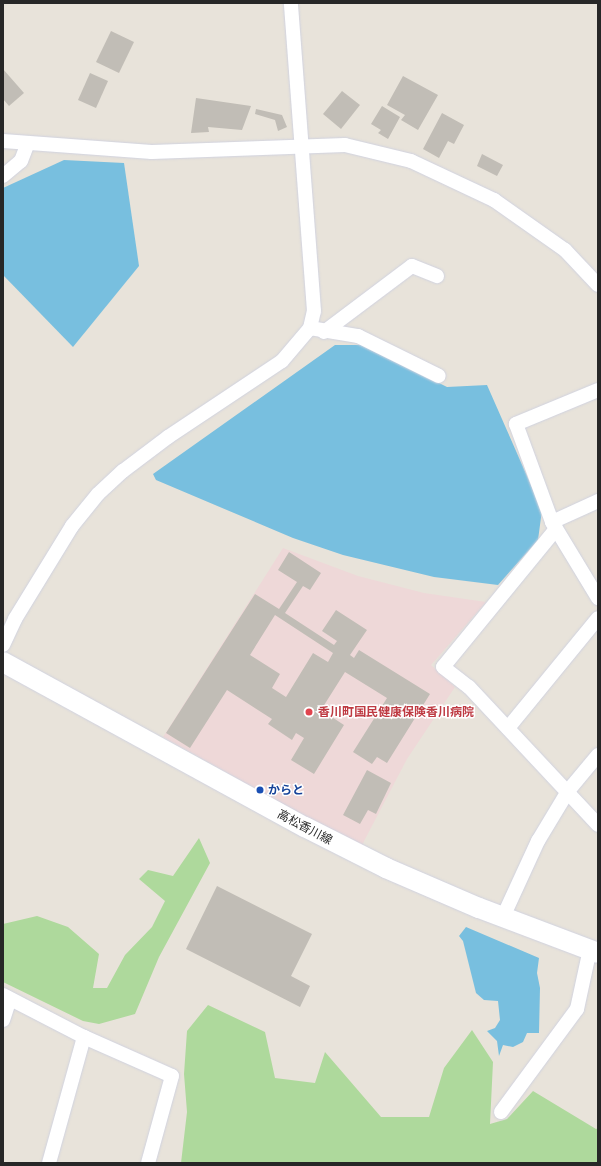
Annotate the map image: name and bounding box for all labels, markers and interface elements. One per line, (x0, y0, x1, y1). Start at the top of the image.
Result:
place label: 香川町国民健康保険香川病院 (318, 705, 474, 719)
marker: 香川町国民健康保険香川病院 (303, 706, 315, 718)
place label: からと (268, 783, 304, 797)
marker: からと (255, 785, 265, 795)
street label: 高松香川線 (275, 807, 335, 847)

